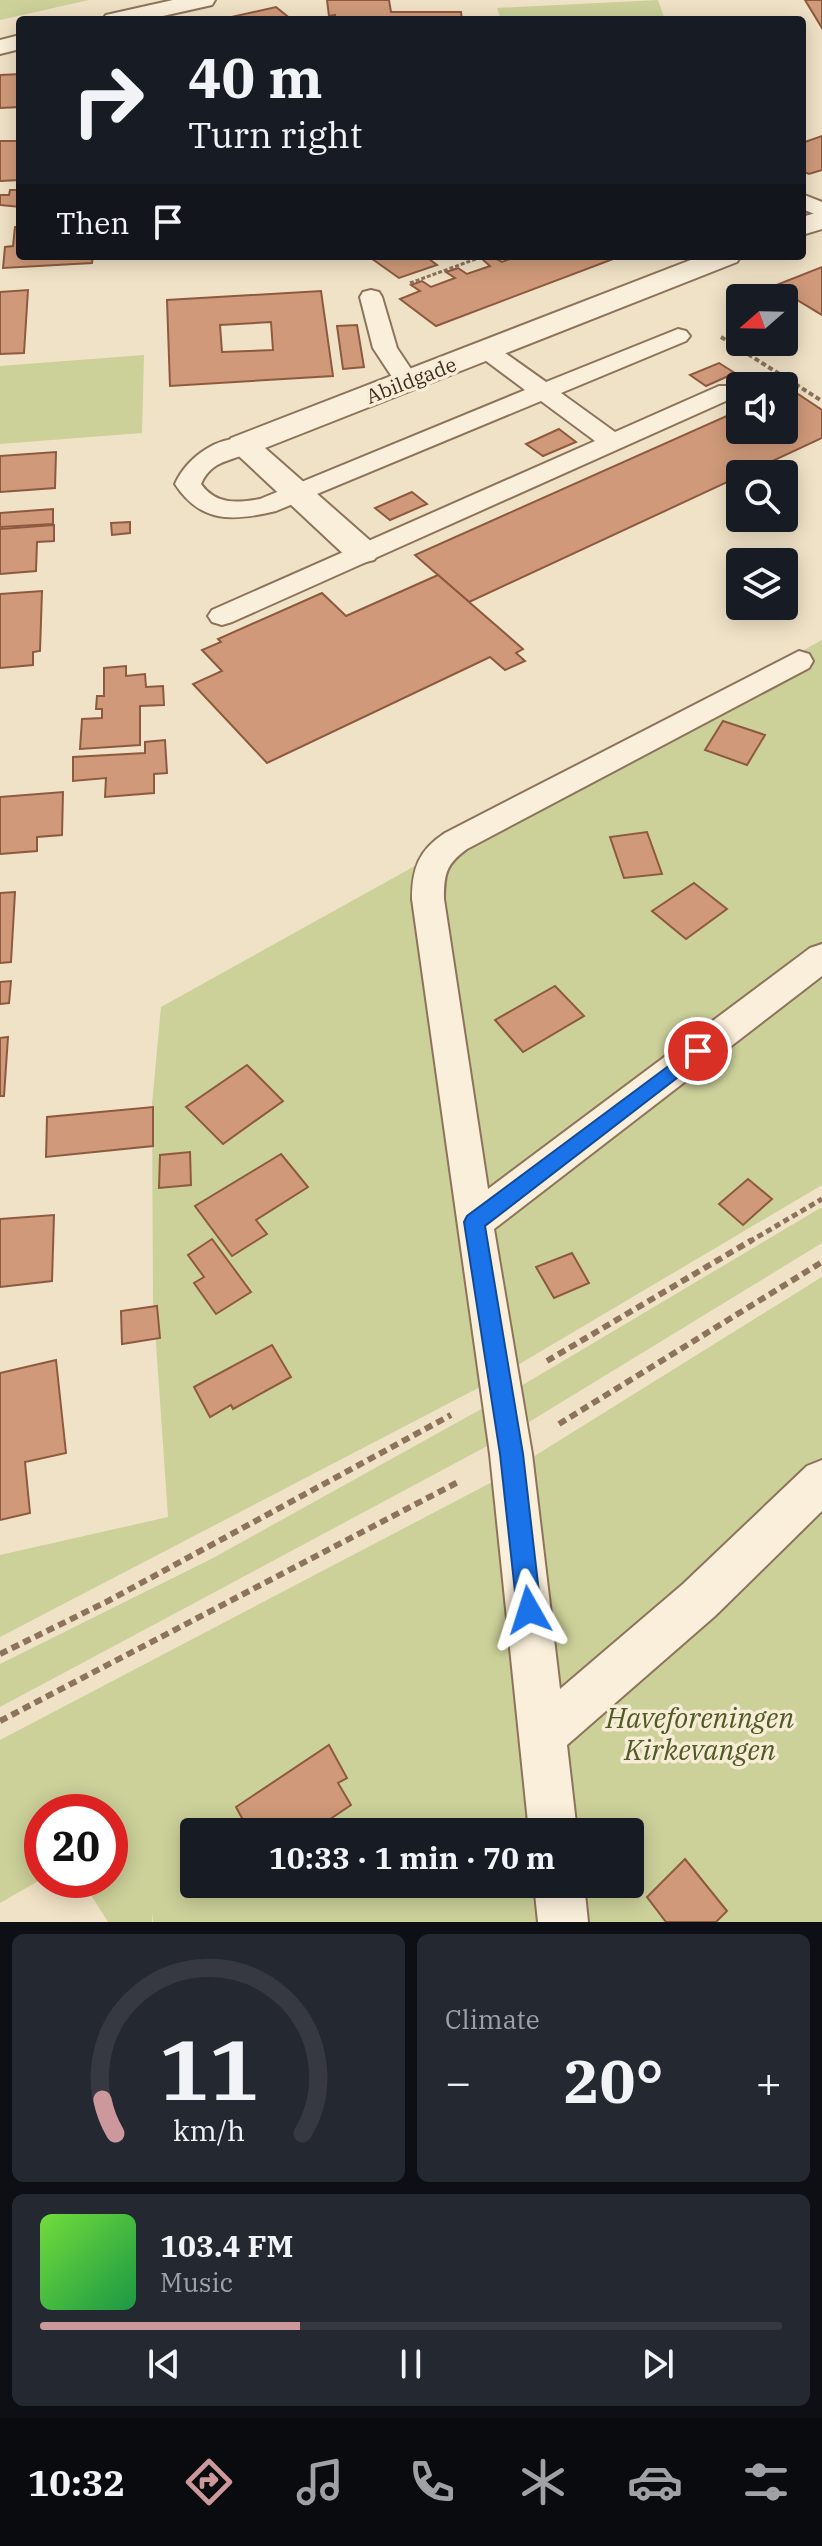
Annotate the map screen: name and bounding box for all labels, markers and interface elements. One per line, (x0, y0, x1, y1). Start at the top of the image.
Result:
text: 40 m (188, 41, 323, 113)
icon: right (56, 48, 160, 152)
text: Turn right (188, 111, 362, 158)
icon: arrive (146, 200, 190, 244)
text: Then (56, 203, 130, 242)
north arrow (726, 284, 798, 356)
map controls (726, 284, 798, 620)
street label: Abildgade (362, 350, 460, 410)
button: sound (726, 372, 798, 444)
button: search (726, 460, 798, 532)
button: layers (726, 548, 798, 620)
pin (664, 1017, 732, 1085)
icon: arrive (676, 1029, 720, 1073)
position arrow (487, 1568, 571, 1652)
park label: Haveforeningen Kirkevangen (605, 1699, 794, 1768)
speed limit sign: 20 (24, 1794, 128, 1898)
text: 10:33 · 1 min · 70 m (269, 1838, 555, 1877)
text: Climate (445, 2002, 540, 2036)
text: 11 (159, 2015, 258, 2123)
text: 20° (563, 2041, 664, 2120)
text: − (445, 2053, 471, 2110)
text: + (756, 2053, 782, 2110)
text: km/h (172, 2112, 245, 2149)
text: 103.4 FM (160, 2226, 293, 2265)
text: Music (160, 2265, 233, 2299)
icon: previous (142, 2342, 186, 2386)
icon: pause (389, 2342, 433, 2386)
icon: next (636, 2342, 680, 2386)
icon: directions (181, 2454, 237, 2510)
icon: music (292, 2454, 348, 2510)
icon: phone (404, 2454, 460, 2510)
icon: climate (515, 2454, 571, 2510)
icon: car (627, 2454, 683, 2510)
icon: filters (738, 2454, 794, 2510)
text: 10:32 (28, 2459, 125, 2506)

